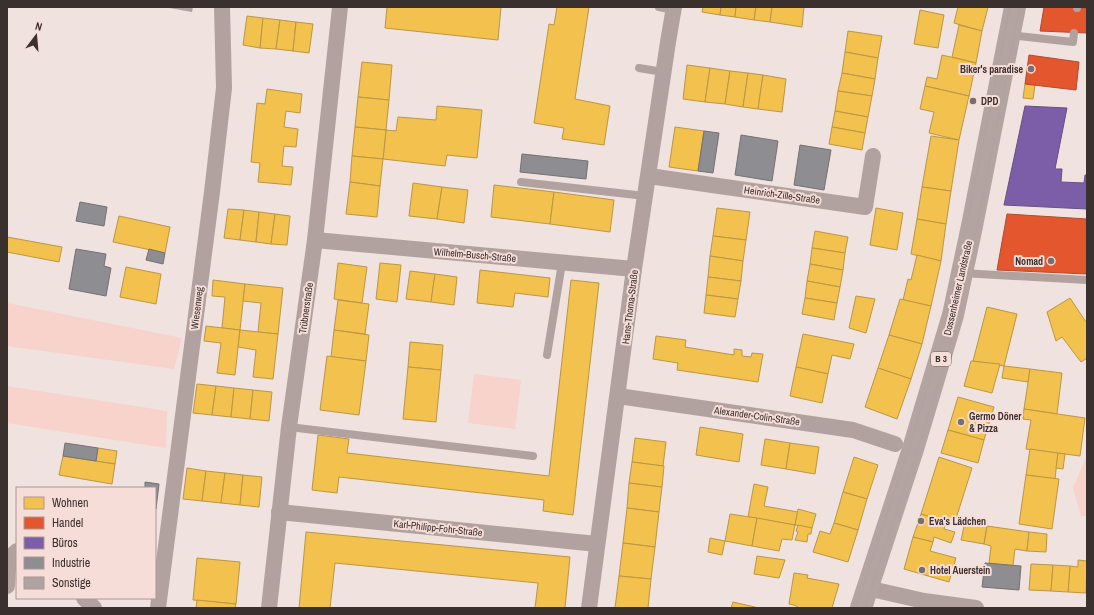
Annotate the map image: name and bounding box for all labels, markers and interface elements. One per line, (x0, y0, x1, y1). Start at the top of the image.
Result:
north arrow (16, 16, 56, 56)
text: N (34, 19, 44, 34)
place label: Biker's paradise (960, 63, 1023, 76)
marker: Biker's paradise (1026, 64, 1036, 74)
place label: DPD (981, 95, 998, 108)
marker: DPD (968, 96, 978, 106)
street label: Heinrich-Zille-Straße (743, 183, 821, 207)
street label: Dossenheimer Landstraße (941, 239, 975, 337)
street label: Wilhelm-Busch-Straße (433, 245, 517, 265)
place label: Nomad (1015, 255, 1043, 268)
marker: Nomad (1046, 256, 1056, 266)
street label: Hans-Thoma-Straße (619, 269, 641, 345)
street label: Trübnerstraße (296, 281, 316, 334)
street label: Wiesenweg (188, 286, 206, 330)
road number: B 3 (931, 352, 951, 366)
street label: Alexander-Colin-Straße (712, 403, 801, 428)
place label: Germo Döner & Pizza (969, 410, 1022, 435)
marker: Germo Döner & Pizza (956, 417, 966, 427)
legend (16, 487, 156, 599)
text: Wohnen (52, 495, 88, 511)
text: Handel (52, 515, 83, 531)
place label: Eva's Lädchen (929, 515, 986, 528)
marker: Eva's Lädchen (916, 516, 926, 526)
street label: Karl-Philipp-Fohr-Straße (393, 517, 484, 539)
text: Büros (52, 535, 78, 551)
text: Industrie (52, 555, 90, 571)
place label: Hotel Auerstein (930, 564, 990, 577)
marker: Hotel Auerstein (917, 565, 927, 575)
text: Sonstige (52, 575, 91, 591)

